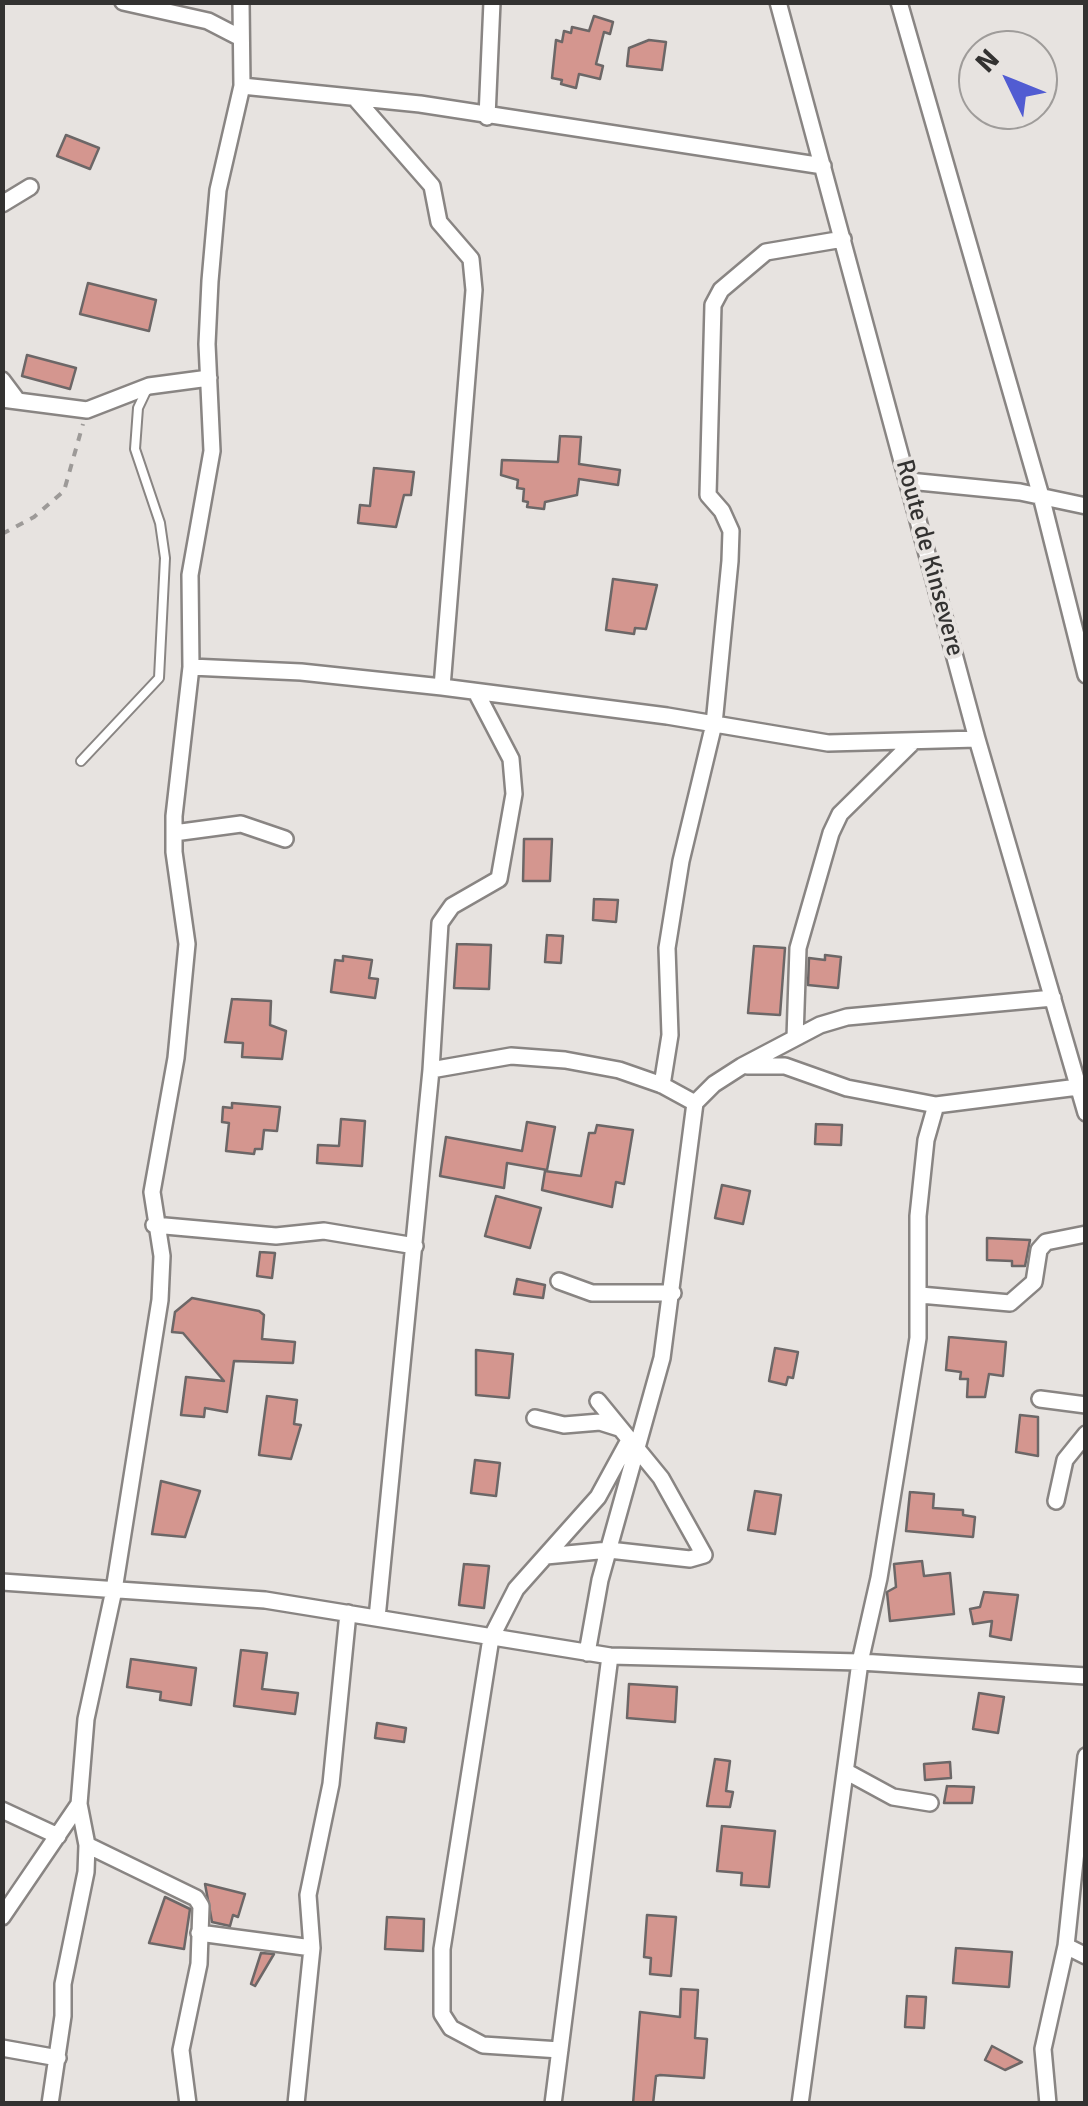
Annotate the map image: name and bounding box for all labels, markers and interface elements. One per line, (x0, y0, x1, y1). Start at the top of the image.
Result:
north arrow (958, 30, 1058, 130)
text: N (968, 42, 1007, 80)
street label: Route de Kinsevere (888, 456, 970, 660)

